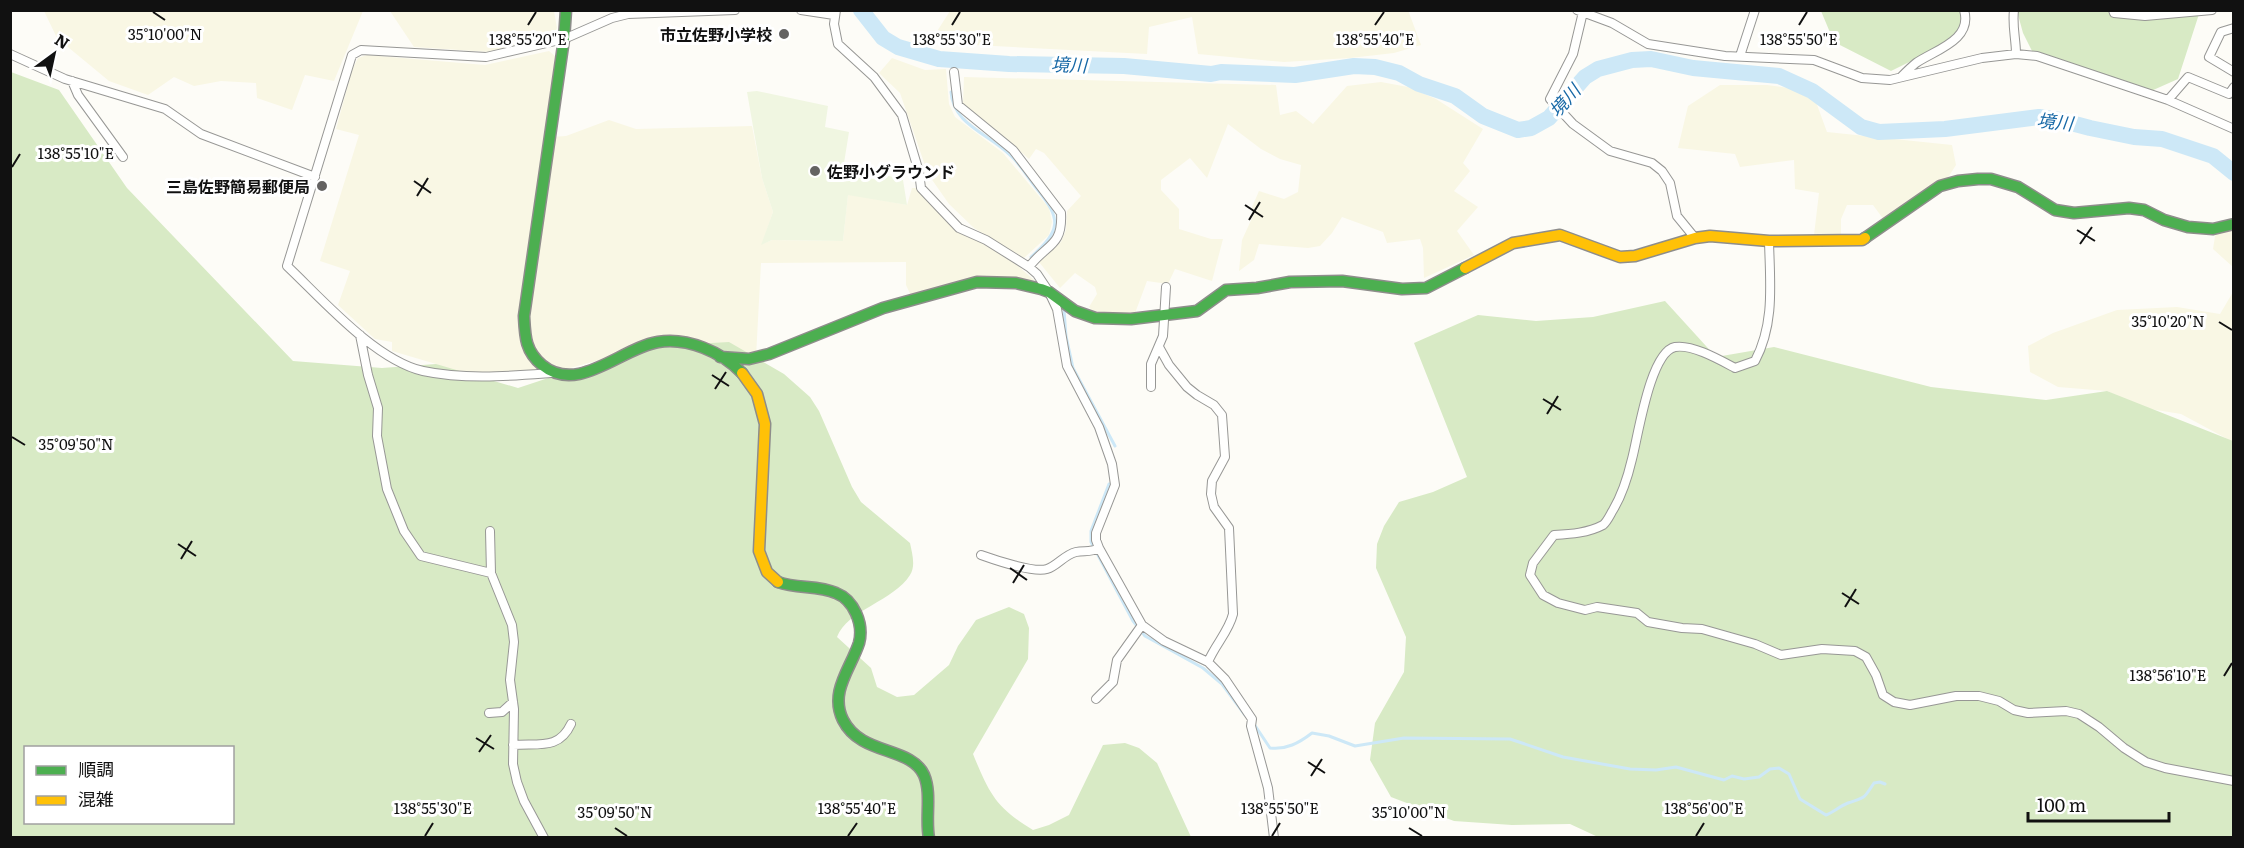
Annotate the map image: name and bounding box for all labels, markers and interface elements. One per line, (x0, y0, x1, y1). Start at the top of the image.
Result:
text: 35°10'00"N (128, 22, 202, 45)
place label: 市立佐野小学校 (660, 22, 772, 46)
north arrow (24, 24, 84, 84)
text: N (51, 27, 75, 54)
text: 138°55'20"E (489, 27, 567, 50)
marker: 市立佐野小学校 (777, 27, 791, 41)
text: 138°55'30"E (913, 27, 991, 50)
text: 138°55'40"E (1336, 27, 1414, 50)
text: 138°55'50"E (1760, 27, 1838, 50)
water label: 境川 (1051, 50, 1089, 78)
water label: 境川 (1542, 76, 1587, 122)
water label: 境川 (2036, 106, 2076, 137)
text: 138°55'10"E (38, 141, 114, 164)
place label: 佐野小グラウンド (826, 159, 955, 183)
marker: 佐野小グラウンド (808, 164, 822, 178)
place label: 三島佐野簡易郵便局 (166, 174, 310, 198)
marker: 三島佐野簡易郵便局 (315, 179, 329, 193)
text: 35°10'20"N (2131, 309, 2205, 332)
text: 35°09'50"N (38, 432, 114, 455)
text: 138°56'10"E (2130, 663, 2206, 686)
legend (24, 746, 234, 824)
text: 順調 (78, 755, 114, 782)
text: 混雑 (78, 785, 114, 812)
scale bar (2028, 785, 2169, 823)
text: 100 m (2037, 791, 2086, 818)
text: 138°55'30"E (394, 796, 472, 819)
text: 138°55'40"E (818, 796, 896, 819)
text: 138°55'50"E (1241, 796, 1319, 819)
text: 138°56'00"E (1664, 796, 1744, 819)
text: 35°09'50"N (577, 800, 653, 823)
text: 35°10'00"N (1372, 800, 1446, 823)

